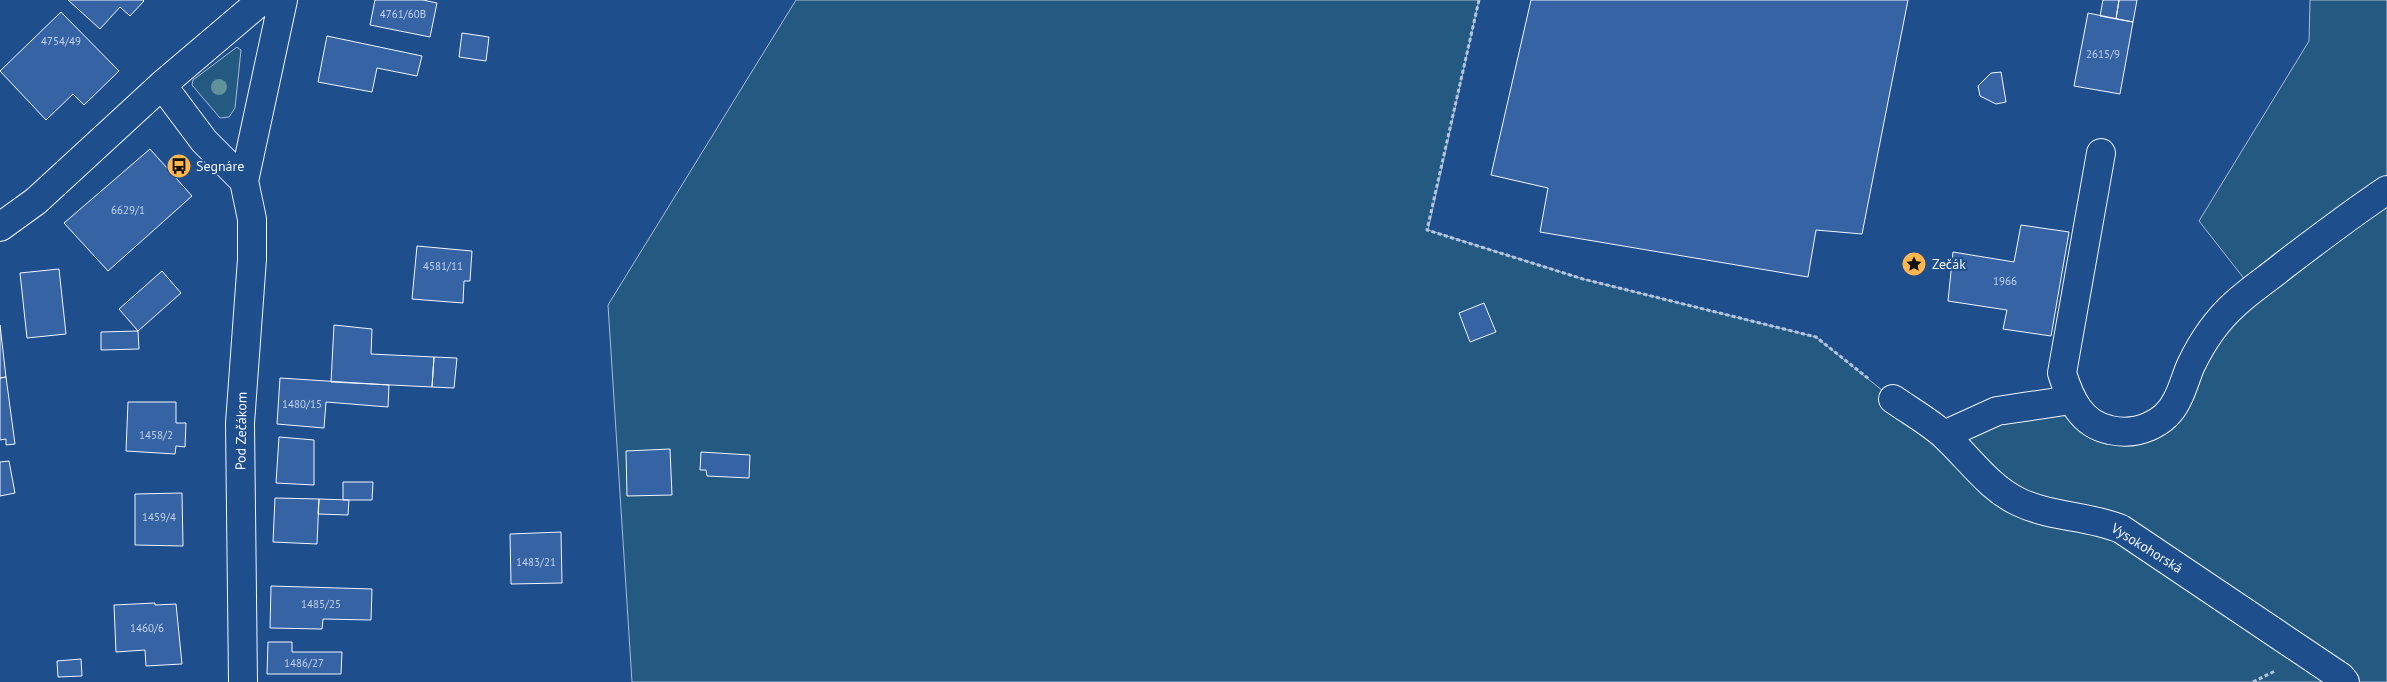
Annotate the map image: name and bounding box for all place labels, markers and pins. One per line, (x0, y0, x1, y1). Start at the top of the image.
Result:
bus stop icon: Segnáre (166, 153, 192, 179)
place label: Segnáre (196, 157, 244, 175)
place icon: Zečák (1901, 251, 1927, 277)
place label: Zečák (1932, 255, 1966, 273)

